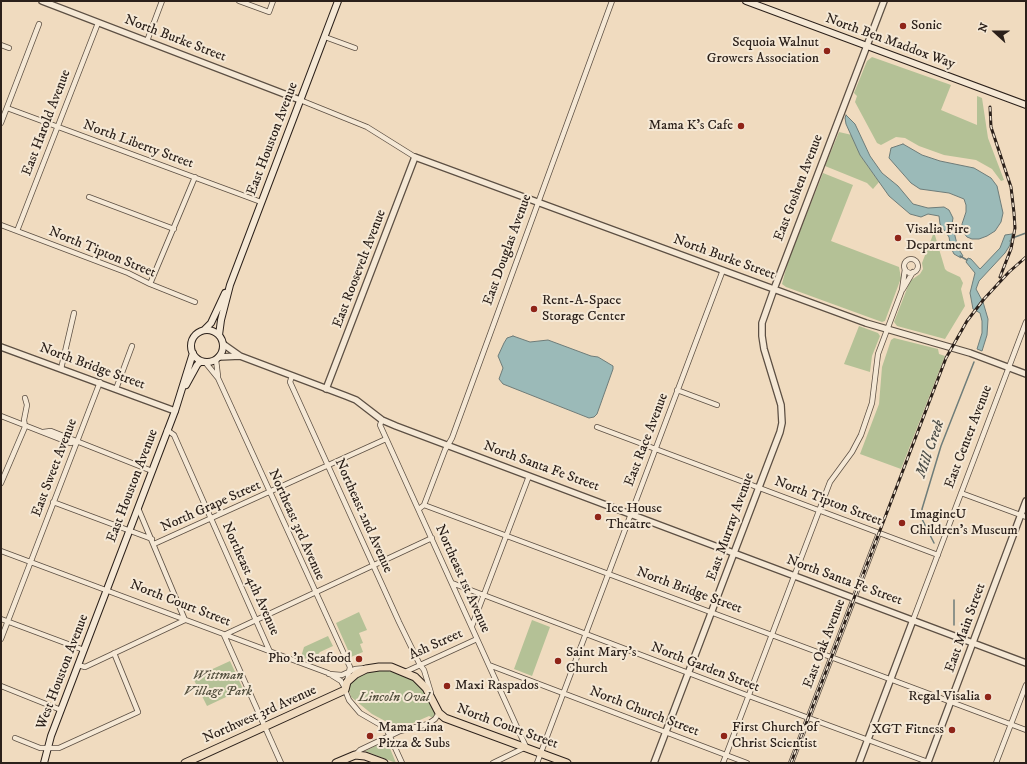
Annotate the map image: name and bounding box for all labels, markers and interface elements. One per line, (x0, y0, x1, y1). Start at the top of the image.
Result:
street label: North Ben Maddox Way (823, 11, 957, 73)
street label: North Burke Street (122, 12, 228, 66)
north arrow (975, 12, 1015, 52)
place label: Sonic (911, 18, 942, 34)
marker: Sonic (898, 21, 908, 31)
text: N (976, 21, 992, 34)
place label: Sequoia Walnut Growers Association (707, 35, 819, 68)
marker: Sequoia Walnut Growers Association (822, 46, 832, 56)
street label: East Harold Avenue (19, 68, 75, 178)
street label: East Houston Avenue (244, 80, 302, 198)
street label: North Liberty Street (80, 117, 196, 173)
place label: Mama K's Cafe (649, 118, 733, 134)
marker: Mama K's Cafe (736, 121, 746, 131)
street label: East Goshen Avenue (771, 132, 827, 244)
street label: East Douglas Avenue (480, 192, 536, 308)
street label: East Roosevelt Avenue (330, 208, 390, 330)
place label: Visalia Fire Department (906, 222, 973, 254)
street label: North Tipton Street (46, 224, 158, 282)
street label: North Burke Street (671, 232, 777, 284)
marker: Visalia Fire Department (893, 233, 903, 243)
place label: Rent-A-Space Storage Center (542, 293, 625, 326)
marker: Rent-A-Space Storage Center (529, 304, 539, 314)
street label: North Bridge Street (37, 340, 147, 394)
street label: East Center Avenue (942, 383, 996, 491)
street label: East Race Avenue (622, 391, 672, 489)
street label: East Sweet Avenue (29, 417, 81, 519)
water label: Mill Creek (913, 418, 949, 480)
street label: East Houston Avenue (104, 427, 162, 545)
street label: North Santa Fe Street (481, 438, 601, 496)
street label: Northeast 2nd Avenue (330, 456, 396, 576)
street label: Northeast 3rd Avenue (264, 467, 328, 583)
street label: East Murray Avenue (704, 471, 758, 583)
street label: North Tipton Street (772, 474, 884, 530)
street label: North Grape Street (158, 477, 264, 537)
place label: Ice House Theatre (606, 501, 662, 534)
place label: ImagineU Children's Museum (910, 507, 1018, 540)
marker: Ice House Theatre (593, 512, 603, 522)
marker: ImagineU Children's Museum (897, 518, 907, 528)
street label: Northeast 4th Avenue (217, 520, 283, 638)
street label: Northeast 1st Avenue (431, 522, 493, 636)
street label: North Santa Fe Street (784, 552, 904, 610)
street label: North Bridge Street (634, 564, 744, 618)
street label: North Court Street (127, 577, 233, 631)
street label: East Main Street (942, 581, 990, 675)
street label: East Oak Avenue (800, 597, 850, 691)
street label: West Houston Avenue (33, 612, 93, 732)
street label: Ash Street (407, 626, 465, 664)
street label: North Garden Street (648, 640, 762, 696)
place label: Saint Mary's Church (566, 645, 636, 678)
place label: Pho 'n Seafood (268, 651, 351, 667)
marker: Pho 'n Seafood (354, 654, 364, 664)
marker: Saint Mary's Church (553, 656, 563, 666)
park label: Wittman Village Park (184, 668, 252, 700)
place label: Maxi Raspados (455, 678, 539, 694)
marker: Maxi Raspados (442, 681, 452, 691)
street label: Northwest 3rd Avenue (201, 682, 319, 748)
street label: North Church Street (587, 683, 701, 741)
place label: Regal Visalia (908, 689, 980, 705)
park label: Lincoln Oval (358, 690, 430, 706)
marker: Regal Visalia (983, 692, 993, 702)
street label: North Court Street (454, 701, 560, 753)
place label: Mama Lina Pizza & Subs (378, 720, 450, 752)
place label: First Church of Christ Scientist (732, 720, 818, 752)
place label: XGT Fitness (872, 722, 944, 738)
marker: XGT Fitness (947, 725, 957, 735)
marker: Mama Lina Pizza & Subs (365, 731, 375, 741)
marker: First Church of Christ Scientist (719, 731, 729, 741)

